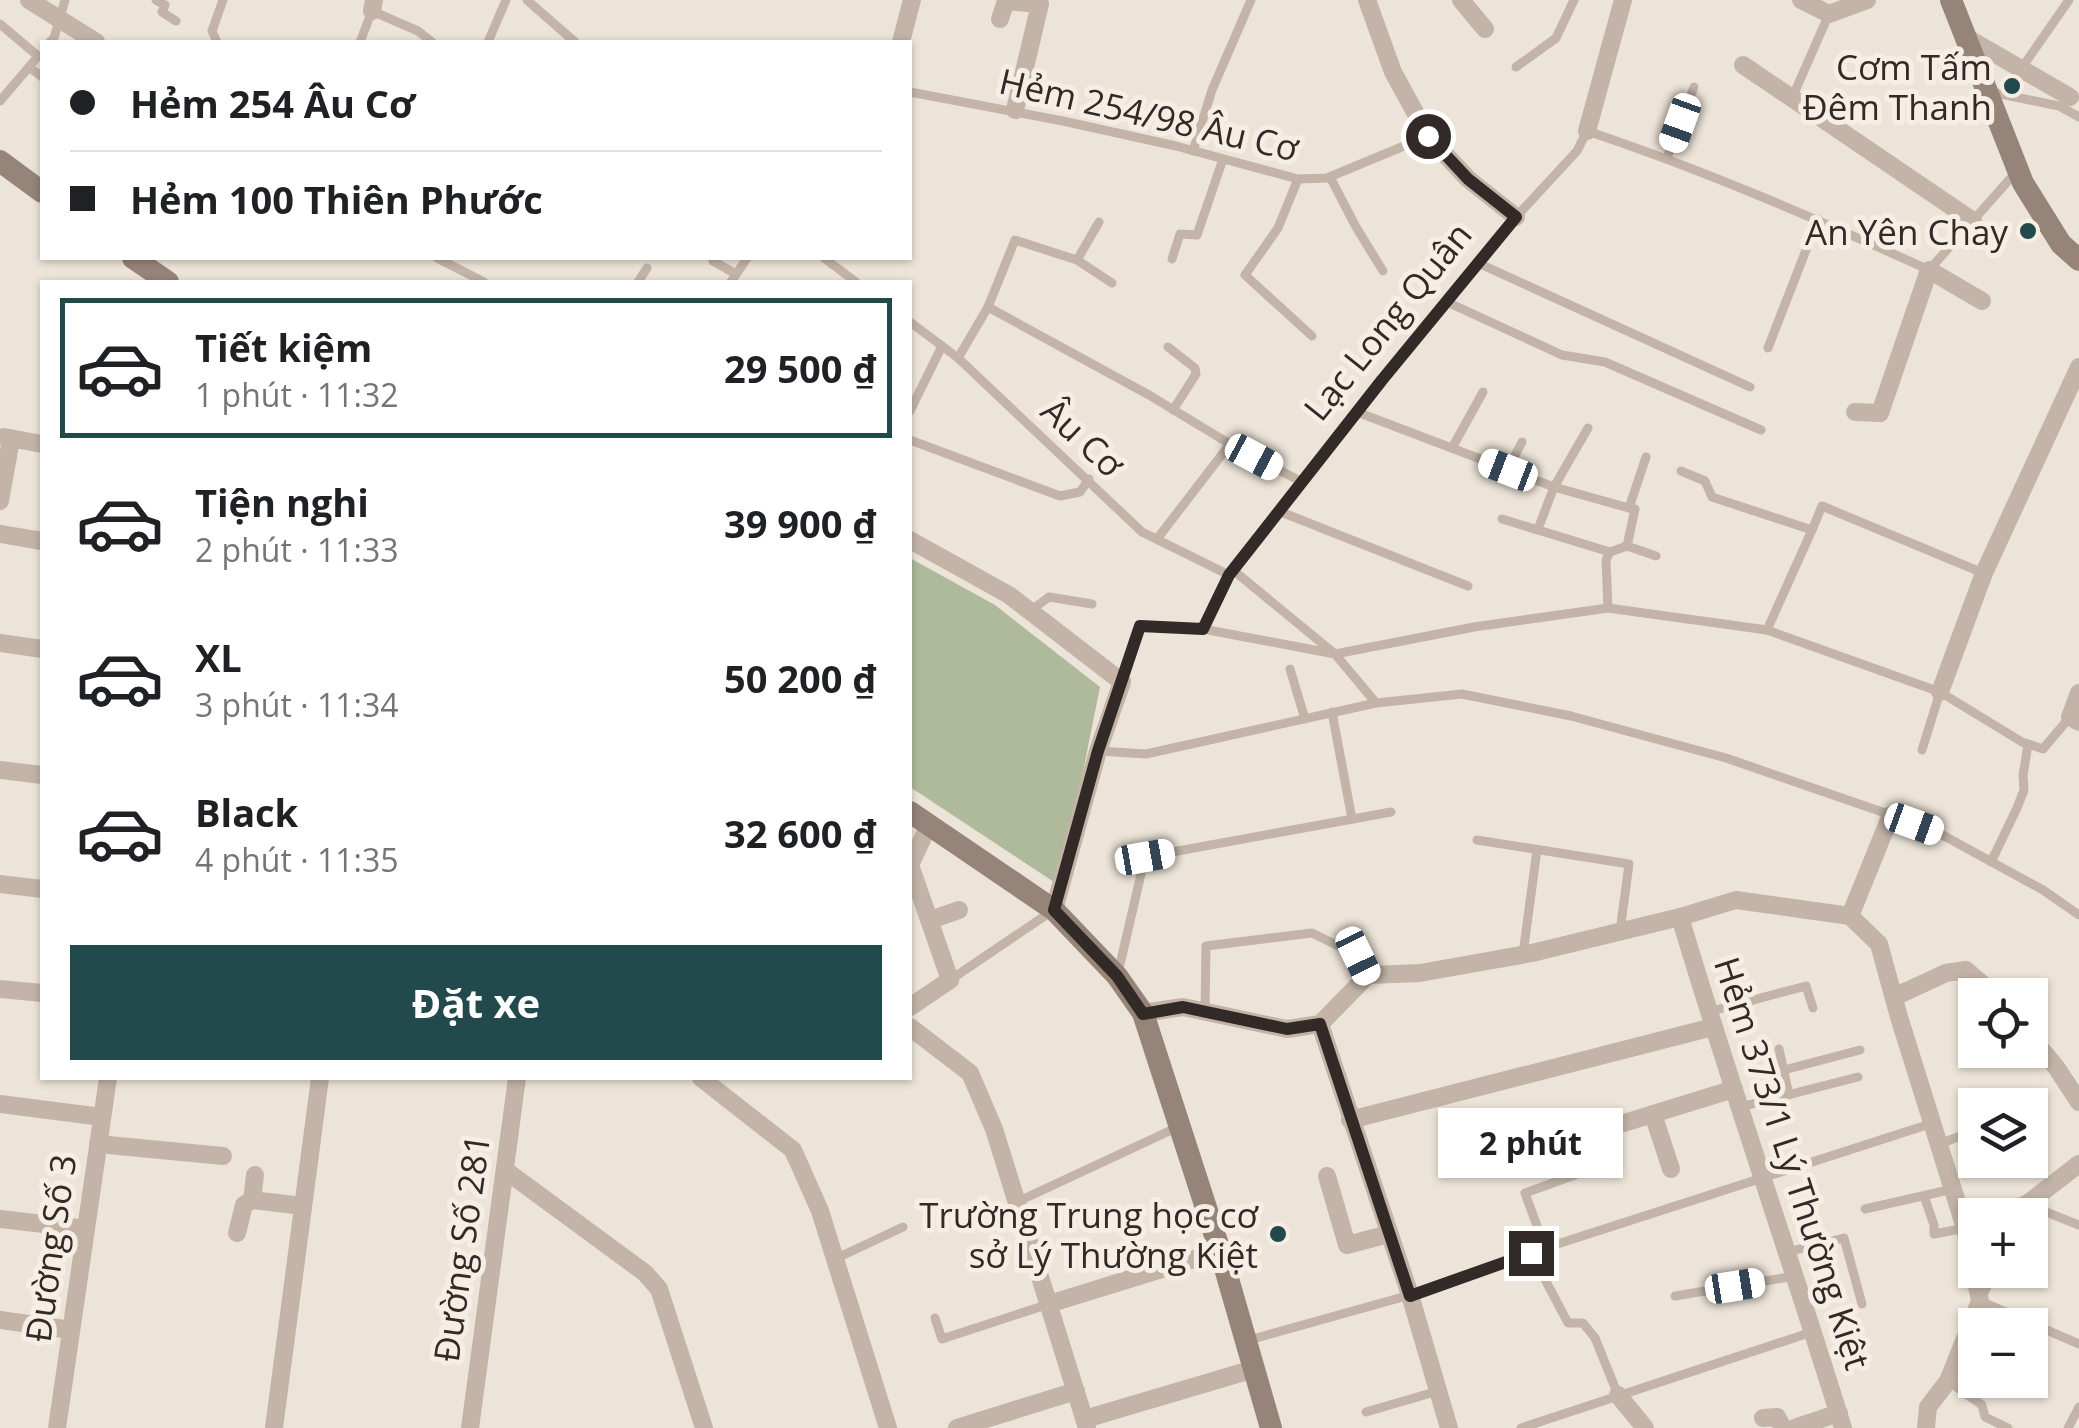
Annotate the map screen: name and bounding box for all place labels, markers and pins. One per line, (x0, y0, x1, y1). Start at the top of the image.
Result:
place label: Cơm Tấm Đêm Thanh (1802, 43, 1992, 130)
marker: Cơm Tấm Đêm Thanh (2001, 75, 2023, 97)
place label: An Yên Chay (1805, 208, 2008, 255)
marker: An Yên Chay (2017, 220, 2039, 242)
place label: Trường Trung học cơ sở Lý Thường Kiệt (919, 1191, 1260, 1278)
marker: Trường Trung học cơ sở Lý Thường Kiệt (1267, 1223, 1289, 1245)

